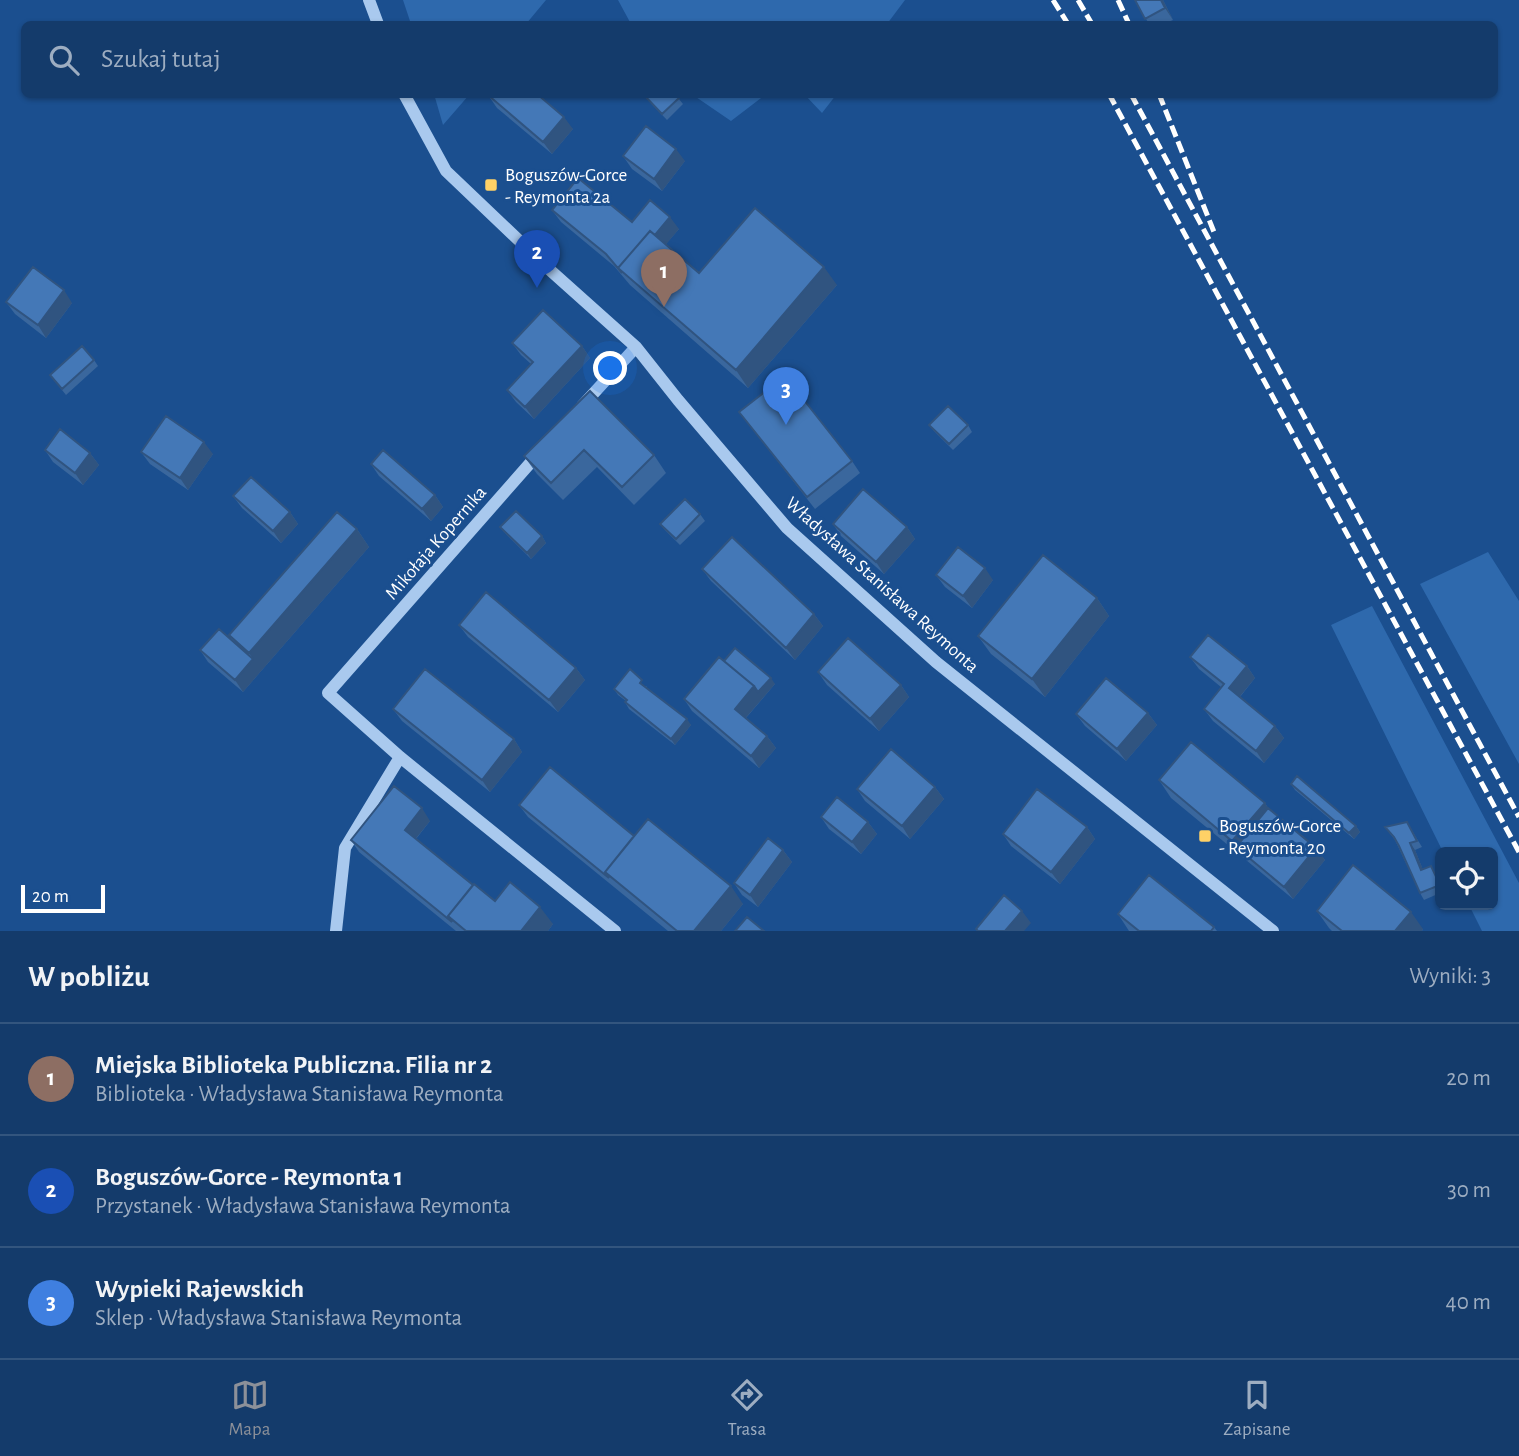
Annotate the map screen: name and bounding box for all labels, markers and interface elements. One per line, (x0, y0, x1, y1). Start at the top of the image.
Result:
search box (21, 21, 1498, 98)
icon: search (45, 41, 83, 79)
text: Szukaj tutaj (101, 46, 221, 72)
place label: Boguszów-Gorce - Reymonta 2a (505, 166, 627, 207)
marker: Boguszów-Gorce - Reymonta 2a (483, 177, 499, 193)
pin: 2 (514, 230, 560, 288)
pin: 1 (641, 249, 687, 307)
your location (593, 351, 627, 385)
pin: 3 (763, 367, 809, 425)
street label: Mikołaja Kopernika (382, 483, 490, 603)
street label: Władysława Stanisława Reymonta (782, 494, 982, 677)
place label: Boguszów-Gorce - Reymonta 20 (1219, 817, 1341, 858)
marker: Boguszów-Gorce - Reymonta 20 (1197, 828, 1213, 844)
map controls (1435, 847, 1498, 910)
button: locate (1435, 847, 1498, 910)
scale bar (21, 882, 105, 914)
text: 20 m (32, 887, 69, 906)
text: W pobliżu (28, 962, 150, 992)
text: Wyniki: 3 (1409, 965, 1491, 988)
text: Miejska Biblioteka Publiczna. Filia nr 2 (95, 1052, 492, 1078)
text: 1 (47, 1067, 55, 1090)
text: 20 m (1446, 1067, 1491, 1090)
text: Biblioteka · Władysława Stanisława Reymonta (95, 1083, 504, 1106)
text: Boguszów-Gorce - Reymonta 1 (95, 1164, 403, 1190)
text: 2 (46, 1179, 56, 1202)
text: 30 m (1447, 1179, 1491, 1202)
text: Przystanek · Władysława Stanisława Reymonta (95, 1195, 511, 1218)
text: Wypieki Rajewskich (95, 1276, 304, 1302)
text: 3 (46, 1291, 56, 1314)
text: 40 m (1446, 1291, 1491, 1314)
text: Sklep · Władysława Stanisława Reymonta (95, 1307, 462, 1330)
tab: Mapa (229, 1376, 271, 1441)
tab: Trasa (728, 1376, 766, 1441)
tab: Zapisane (1223, 1376, 1290, 1441)

